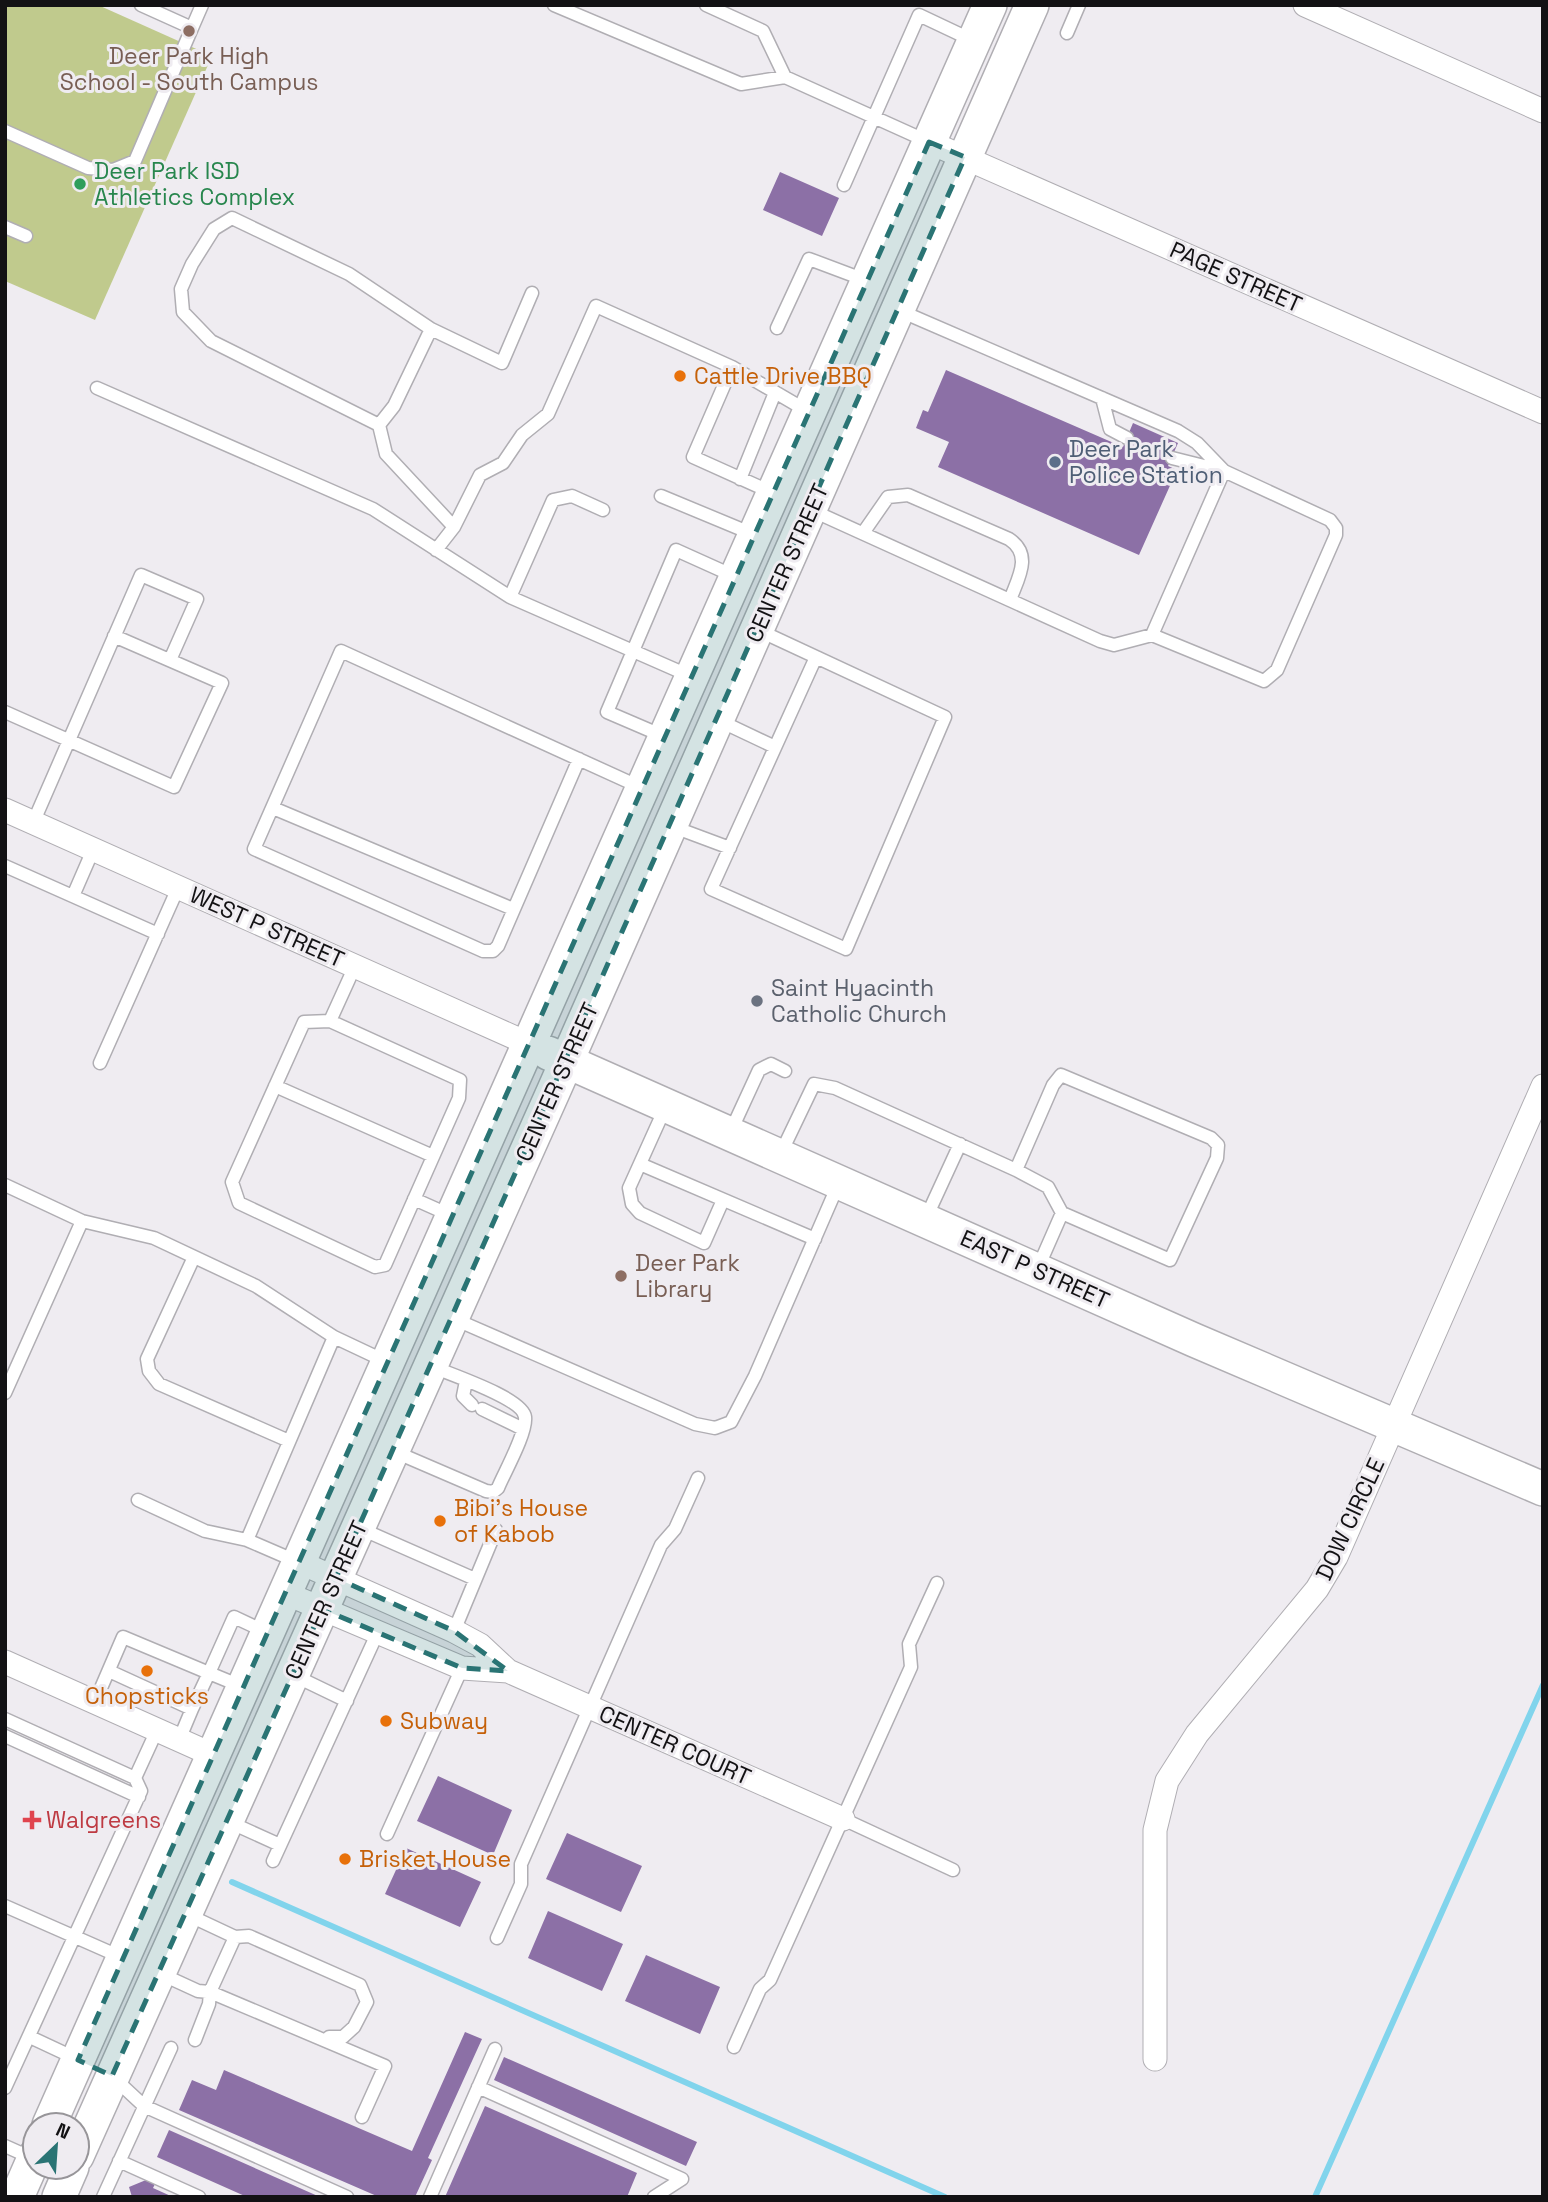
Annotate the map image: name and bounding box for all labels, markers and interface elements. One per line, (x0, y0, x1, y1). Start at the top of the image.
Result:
marker: Deer Park High School - South Campus (181, 23, 197, 39)
place label: Deer Park High School - South Campus (60, 41, 318, 97)
place label: Deer Park ISD Athletics Complex (94, 156, 295, 212)
marker: Deer Park ISD Athletics Complex (72, 176, 88, 192)
street label: PAGE STREET (1165, 234, 1307, 320)
place label: Cattle Drive BBQ (694, 361, 872, 391)
marker: Cattle Drive BBQ (672, 368, 688, 384)
place label: Deer Park Police Station (1069, 434, 1223, 490)
marker: Deer Park Police Station (1047, 454, 1063, 470)
street label: CENTER STREET (739, 479, 835, 647)
street label: WEST P STREET (185, 880, 349, 974)
place label: Saint Hyacinth Catholic Church (771, 973, 947, 1029)
marker: Saint Hyacinth Catholic Church (749, 993, 765, 1009)
street label: CENTER STREET (509, 998, 605, 1166)
street label: EAST P STREET (956, 1223, 1114, 1315)
place label: Deer Park Library (635, 1248, 740, 1304)
marker: Deer Park Library (613, 1268, 629, 1284)
street label: DOW CIRCLE (1309, 1453, 1391, 1585)
place label: Bibi's House of Kabob (454, 1493, 588, 1549)
marker: Bibi's House of Kabob (432, 1513, 448, 1529)
street label: CENTER STREET (278, 1516, 374, 1684)
marker: Chopsticks (139, 1663, 155, 1679)
place label: Chopsticks (85, 1681, 209, 1711)
street label: CENTER COURT (594, 1698, 756, 1792)
place label: Subway (400, 1706, 488, 1736)
marker: Subway (378, 1713, 394, 1729)
place label: Walgreens (46, 1805, 161, 1835)
marker: Walgreens (24, 1812, 40, 1828)
place label: Brisket House (359, 1844, 511, 1874)
marker: Brisket House (337, 1851, 353, 1867)
north arrow (21, 2111, 91, 2181)
text: N (52, 2117, 74, 2145)

